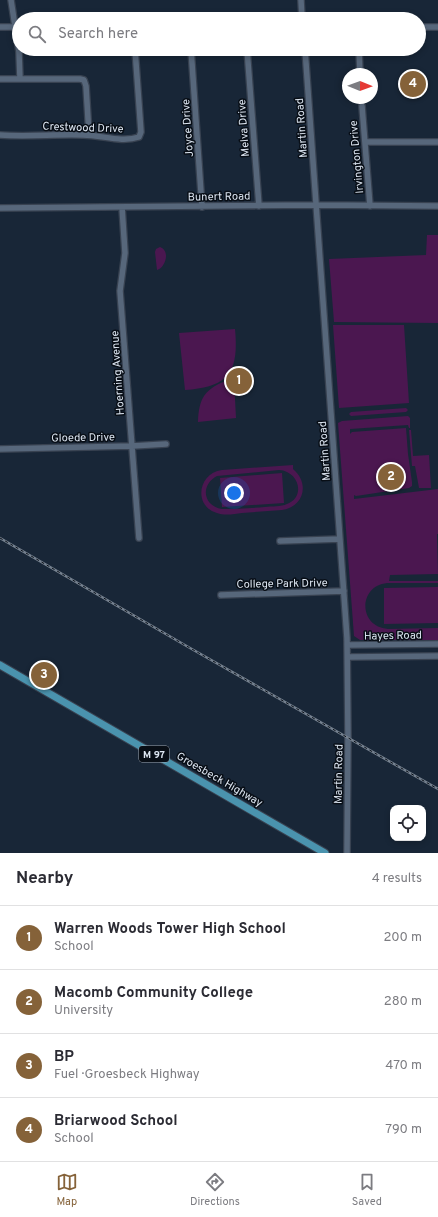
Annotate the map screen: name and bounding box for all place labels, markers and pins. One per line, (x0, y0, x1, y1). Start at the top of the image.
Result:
pin: 4 (400, 69, 426, 99)
pin: 1 (226, 366, 252, 396)
pin: 2 (378, 462, 404, 492)
pin: 3 (31, 660, 57, 690)

